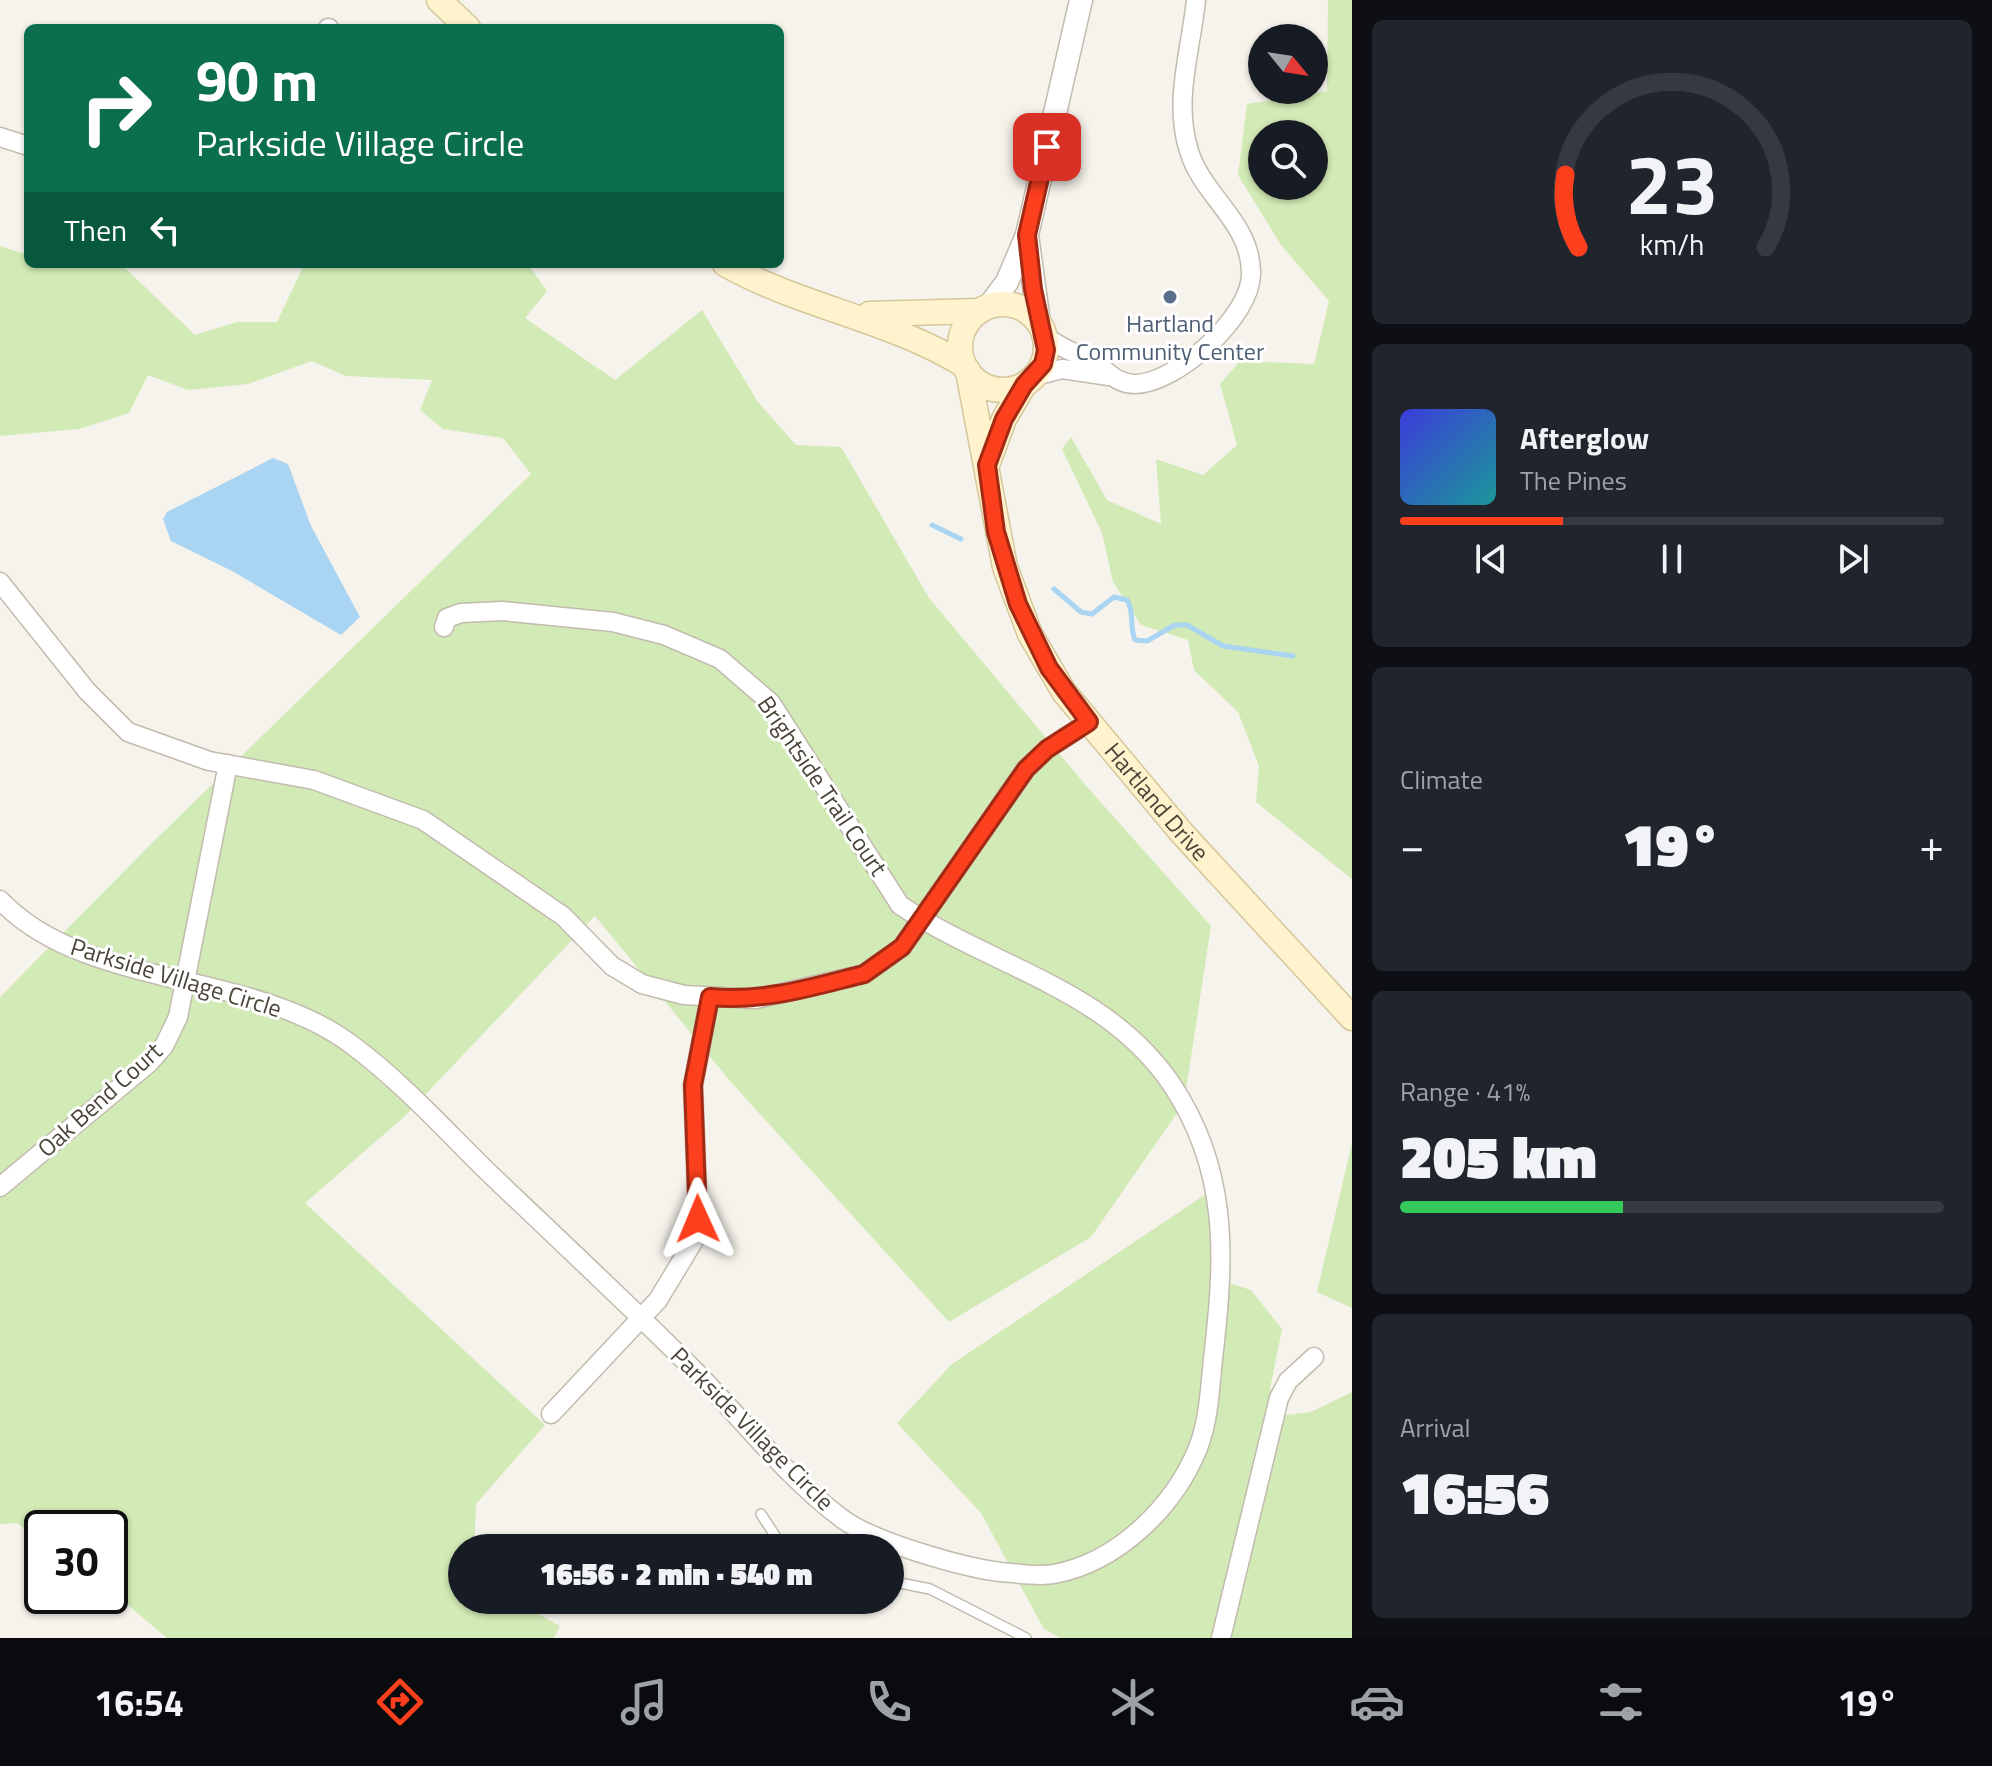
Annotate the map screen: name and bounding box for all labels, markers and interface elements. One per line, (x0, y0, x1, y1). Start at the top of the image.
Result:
north arrow (1248, 24, 1328, 104)
map controls (1248, 24, 1328, 200)
text: 90 m (196, 38, 318, 123)
icon: right (64, 56, 168, 160)
pin (1013, 113, 1081, 181)
text: Parkside Village Circle (196, 115, 525, 170)
text: 23 (1625, 119, 1719, 245)
button: search (1248, 120, 1328, 200)
icon: arrive (1025, 125, 1069, 169)
text: Then (64, 207, 127, 253)
icon: left (143, 208, 187, 252)
text: km/h (1640, 223, 1704, 266)
marker: Hartland Community Center (1161, 288, 1179, 306)
place label: Hartland Community Center (1076, 305, 1264, 369)
text: Afterglow (1520, 415, 1649, 461)
text: The Pines (1520, 461, 1627, 500)
icon: previous (1469, 537, 1513, 581)
icon: pause (1650, 537, 1694, 581)
icon: next (1831, 537, 1875, 581)
street label: Brightside Trail Court (749, 688, 897, 883)
street label: Hartland Drive (1096, 734, 1218, 869)
text: Climate (1400, 760, 1483, 799)
text: 19° (1623, 798, 1722, 889)
text: − (1400, 811, 1425, 878)
text: + (1919, 811, 1944, 878)
street label: Parkside Village Circle (66, 928, 286, 1026)
street label: Oak Bend Court (29, 1033, 170, 1165)
text: Range · 41% (1400, 1072, 1530, 1111)
text: 205 km (1400, 1110, 1597, 1201)
position arrow (656, 1177, 740, 1261)
street label: Parkside Village Circle (663, 1338, 843, 1518)
text: Arrival (1400, 1408, 1471, 1447)
text: 16:56 (1400, 1446, 1549, 1537)
speed limit sign: 30 (24, 1510, 128, 1614)
text: 16:56 · 2 min · 540 m (540, 1551, 812, 1597)
icon: directions (372, 1674, 428, 1730)
icon: music (616, 1674, 672, 1730)
icon: phone (861, 1674, 917, 1730)
icon: climate (1105, 1674, 1161, 1730)
icon: car (1349, 1674, 1405, 1730)
icon: filters (1593, 1674, 1649, 1730)
text: 16:54 (94, 1675, 184, 1730)
text: 19° (1837, 1675, 1898, 1730)

